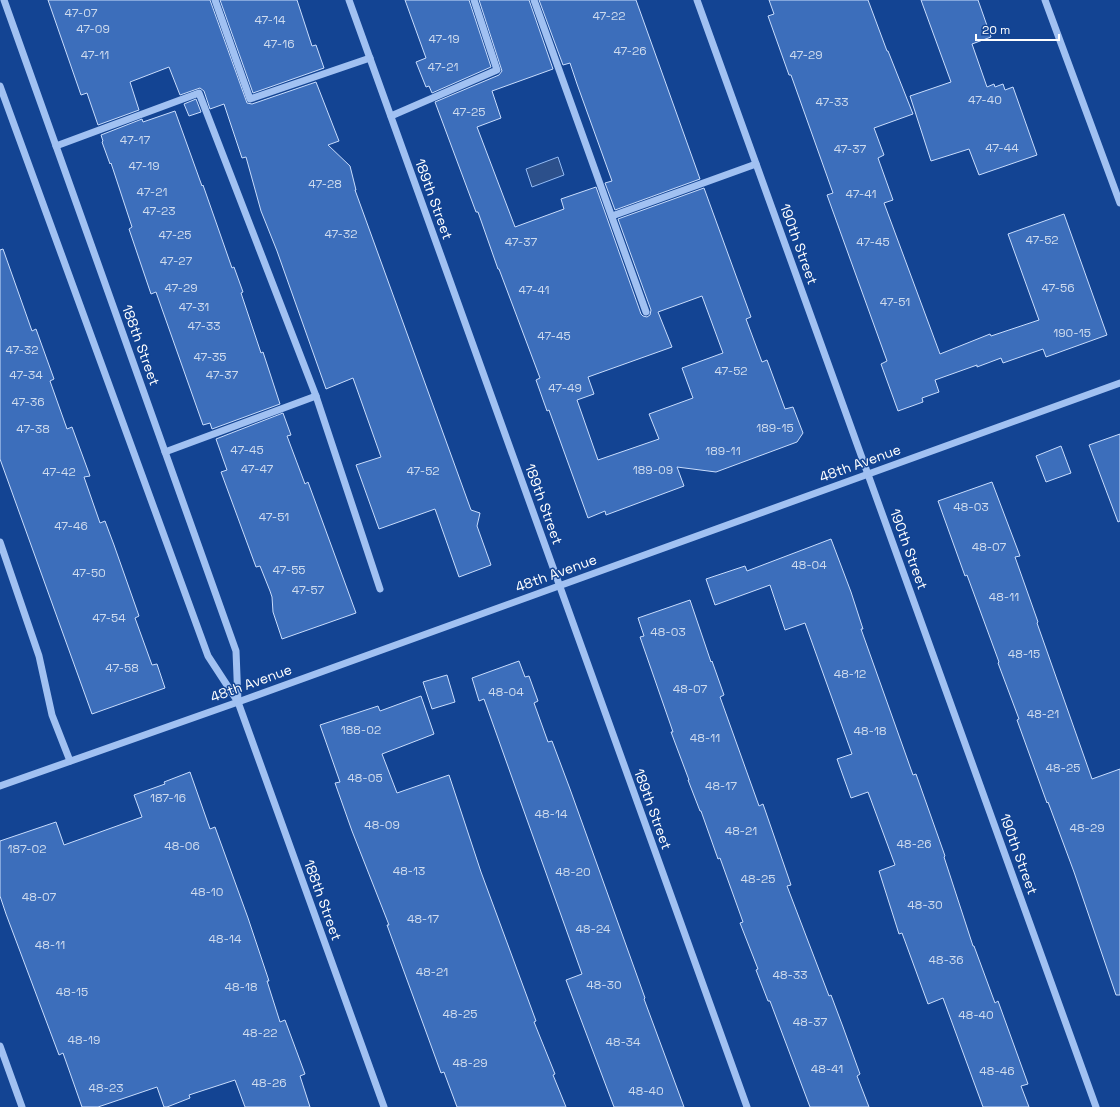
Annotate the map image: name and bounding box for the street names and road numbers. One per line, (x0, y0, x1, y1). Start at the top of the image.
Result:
street label: 189th Street (411, 156, 457, 242)
street label: 190th Street (776, 201, 822, 287)
street label: 188th Street (118, 302, 164, 388)
street label: 48th Avenue (817, 440, 903, 486)
street label: 189th Street (521, 461, 567, 547)
street label: 190th Street (886, 506, 932, 592)
street label: 48th Avenue (513, 550, 599, 596)
street label: 48th Avenue (208, 660, 294, 706)
street label: 189th Street (630, 766, 676, 852)
street label: 190th Street (996, 811, 1042, 897)
street label: 188th Street (300, 857, 346, 943)

